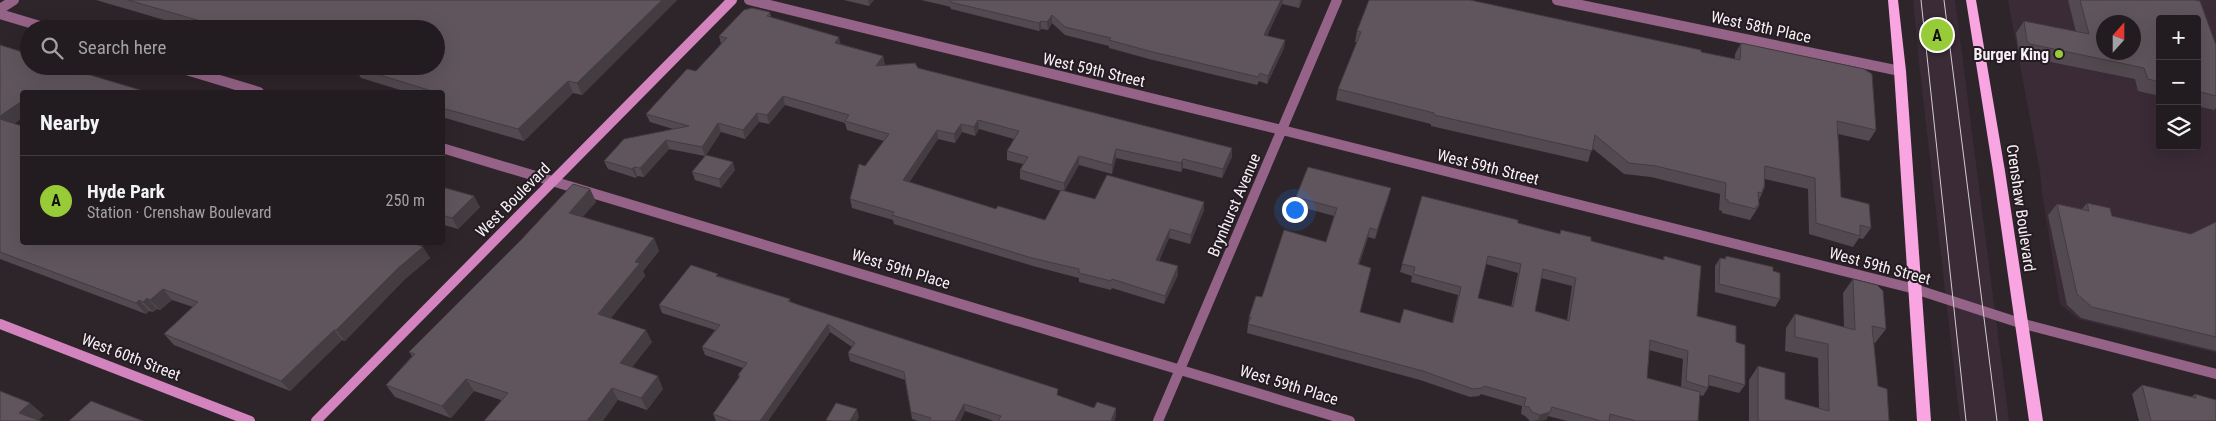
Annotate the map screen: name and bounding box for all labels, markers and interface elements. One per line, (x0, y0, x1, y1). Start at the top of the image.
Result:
street label: West 58th Place (1709, 7, 1813, 47)
north arrow (2096, 15, 2141, 60)
map controls (2156, 15, 2201, 150)
button: + (2156, 15, 2201, 60)
pin: A (1921, 16, 1953, 54)
search box (20, 20, 445, 75)
icon: search (38, 34, 66, 62)
text: Search here (78, 36, 166, 59)
place label: Burger King (1974, 45, 2049, 64)
marker: Burger King (2053, 48, 2065, 60)
street label: West 59th Street (1041, 49, 1147, 91)
button: − (2156, 60, 2201, 105)
button: layers (2156, 105, 2201, 150)
text: Nearby (40, 111, 99, 135)
street label: Crenshaw Boulevard (2003, 143, 2039, 273)
street label: West 59th Street (1435, 145, 1541, 189)
street label: Brynhurst Avenue (1204, 151, 1264, 259)
street label: West Boulevard (472, 159, 554, 241)
text: Hyde Park (87, 180, 165, 203)
text: A (51, 191, 61, 210)
text: 250 m (386, 191, 425, 210)
your location (1282, 197, 1308, 223)
text: Station · Crenshaw Boulevard (87, 203, 272, 222)
street label: West 59th Street (1827, 243, 1933, 289)
street label: West 59th Place (849, 245, 953, 293)
street label: West 60th Street (79, 329, 183, 385)
street label: West 59th Place (1237, 361, 1341, 409)

